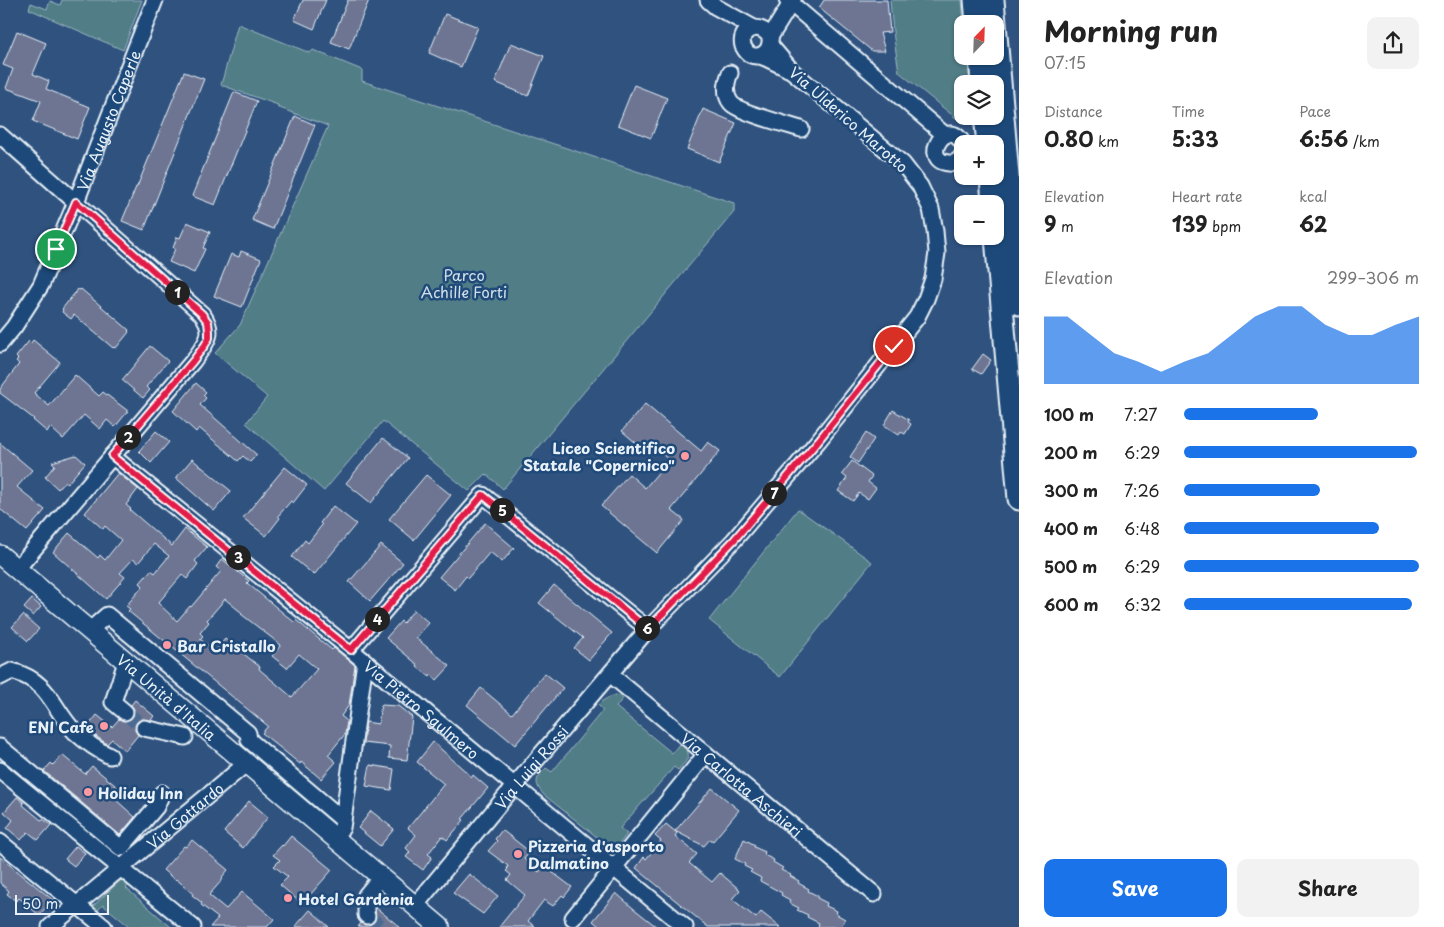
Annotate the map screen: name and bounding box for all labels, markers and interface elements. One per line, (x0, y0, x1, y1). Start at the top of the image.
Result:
text: Morning run (1044, 9, 1218, 52)
north arrow (954, 15, 1004, 65)
map controls (954, 15, 1004, 245)
button: share (1367, 17, 1419, 69)
street label: Via Augusto Caperle (70, 46, 146, 194)
text: 07:15 (1044, 50, 1086, 74)
street label: Via Ulderico Marotto (784, 61, 914, 177)
button: layers (954, 75, 1004, 125)
text: Distance (1044, 101, 1103, 122)
text: Time (1172, 101, 1205, 122)
text: Pace (1299, 101, 1331, 122)
text: 0.80 (1044, 122, 1093, 154)
text: 5:33 (1172, 122, 1219, 154)
text: 6:56 (1299, 122, 1348, 154)
text: km (1093, 131, 1119, 152)
text: /km (1348, 131, 1380, 152)
button: + (954, 135, 1004, 185)
text: Elevation (1044, 186, 1104, 207)
text: Heart rate (1172, 186, 1242, 207)
text: kcal (1299, 186, 1327, 207)
button: − (954, 195, 1004, 245)
text: 9 (1044, 207, 1057, 239)
text: 139 (1172, 207, 1208, 239)
text: 62 (1299, 207, 1327, 239)
text: m (1057, 216, 1074, 237)
text: bpm (1208, 216, 1241, 237)
pin (35, 228, 77, 270)
icon: arrive (42, 235, 70, 263)
park label: Parco Achille Forti (421, 263, 507, 303)
text: Elevation (1044, 265, 1113, 289)
text: 299–306 m (1327, 265, 1419, 289)
pin: 1 (164, 280, 190, 304)
text: 1 (174, 282, 181, 303)
pin (873, 325, 915, 367)
icon: check (880, 332, 908, 360)
text: 100 m (1044, 402, 1094, 426)
text: 7:27 (1124, 402, 1157, 426)
pin: 2 (116, 424, 140, 450)
text: 2 (124, 427, 133, 448)
place label: Liceo Scientifico Statale "Copernico" (523, 436, 675, 476)
text: 200 m (1044, 440, 1098, 464)
text: 6:29 (1124, 440, 1160, 464)
marker: Liceo Scientifico Statale "Copernico" (679, 450, 691, 462)
text: 300 m (1044, 478, 1098, 502)
text: 7:26 (1124, 478, 1159, 502)
pin: 7 (762, 480, 786, 506)
text: 7 (770, 483, 779, 504)
pin: 5 (490, 498, 514, 522)
text: 5 (498, 500, 507, 521)
text: 400 m (1044, 516, 1098, 540)
text: 6:48 (1124, 516, 1160, 540)
pin: 3 (226, 544, 250, 570)
text: 3 (234, 547, 243, 568)
text: 500 m (1044, 554, 1097, 578)
text: 6:29 (1124, 554, 1160, 578)
text: 600 m (1044, 592, 1098, 616)
text: 6:32 (1124, 592, 1161, 616)
pin: 4 (364, 606, 390, 632)
text: 4 (373, 609, 382, 630)
pin: 6 (634, 616, 660, 640)
text: 6 (643, 618, 652, 639)
place label: Bar Cristallo (177, 634, 276, 657)
marker: Bar Cristallo (161, 639, 173, 651)
street label: Via Unità d'Italia (112, 648, 223, 746)
street label: Via Pietro Sgulmero (359, 654, 485, 764)
place label: ENI Cafe (29, 715, 94, 738)
marker: ENI Cafe (98, 720, 110, 732)
street label: Via Luigi Rossi (488, 720, 573, 814)
street label: Via Carlotta Aschieri (676, 726, 808, 842)
street label: Via Gottardo (141, 776, 228, 854)
place label: Holiday Inn (98, 781, 183, 804)
marker: Holiday Inn (82, 786, 94, 798)
place label: Pizzeria d'asporto Dalmatino (528, 834, 664, 874)
marker: Pizzeria d'asporto Dalmatino (512, 848, 524, 860)
button: Save (1044, 859, 1227, 917)
button: Share (1237, 859, 1419, 917)
place label: Hotel Gardenia (298, 887, 415, 910)
scale bar (15, 892, 109, 915)
marker: Hotel Gardenia (282, 892, 294, 904)
text: 50 m (22, 893, 58, 914)

